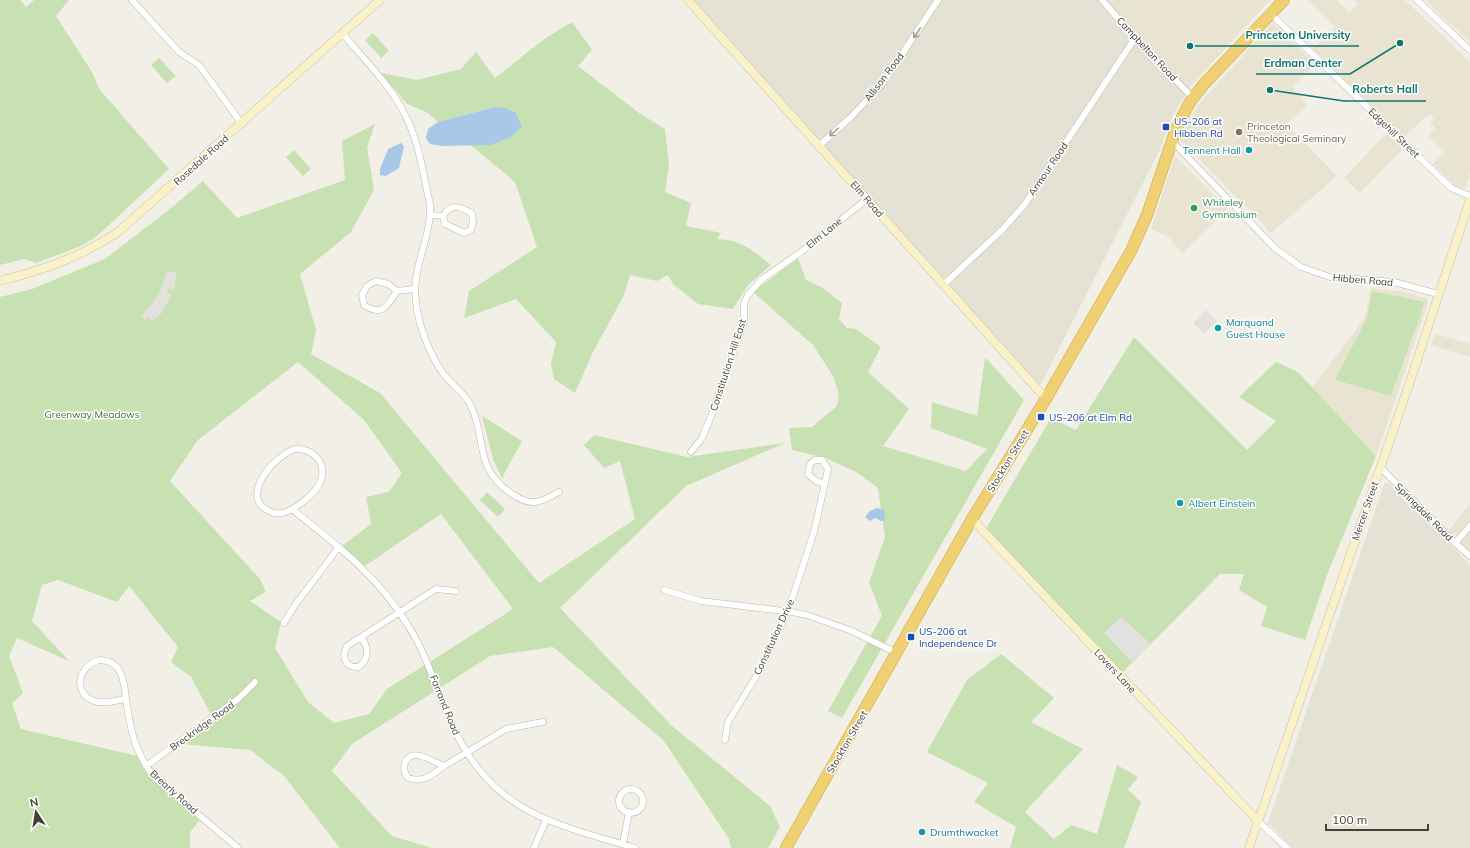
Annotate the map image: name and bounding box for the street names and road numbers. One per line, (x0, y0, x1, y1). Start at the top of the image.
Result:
street label: Campbelton Road (1114, 14, 1180, 84)
street label: Allison Road (861, 50, 907, 104)
street label: Edgehill Street (1366, 105, 1423, 161)
street label: Rosedale Road (171, 132, 231, 188)
street label: Armour Road (1025, 140, 1071, 198)
street label: Elm Road (848, 178, 886, 220)
street label: Elm Lane (803, 215, 845, 251)
street label: Hibben Road (1332, 271, 1394, 289)
street label: Constitution Hill East (707, 317, 749, 413)
street label: Stockton Street (984, 427, 1032, 495)
street label: Mercer Street (1349, 479, 1381, 542)
street label: Springdale Road (1392, 480, 1456, 544)
street label: Constitution Drive (751, 597, 797, 677)
street label: Lovers Lane (1091, 646, 1139, 696)
street label: Farrand Road (427, 673, 463, 737)
street label: Breckridge Road (167, 698, 237, 754)
street label: Stockton Street (824, 708, 871, 776)
street label: Brearly Road (147, 767, 201, 817)

